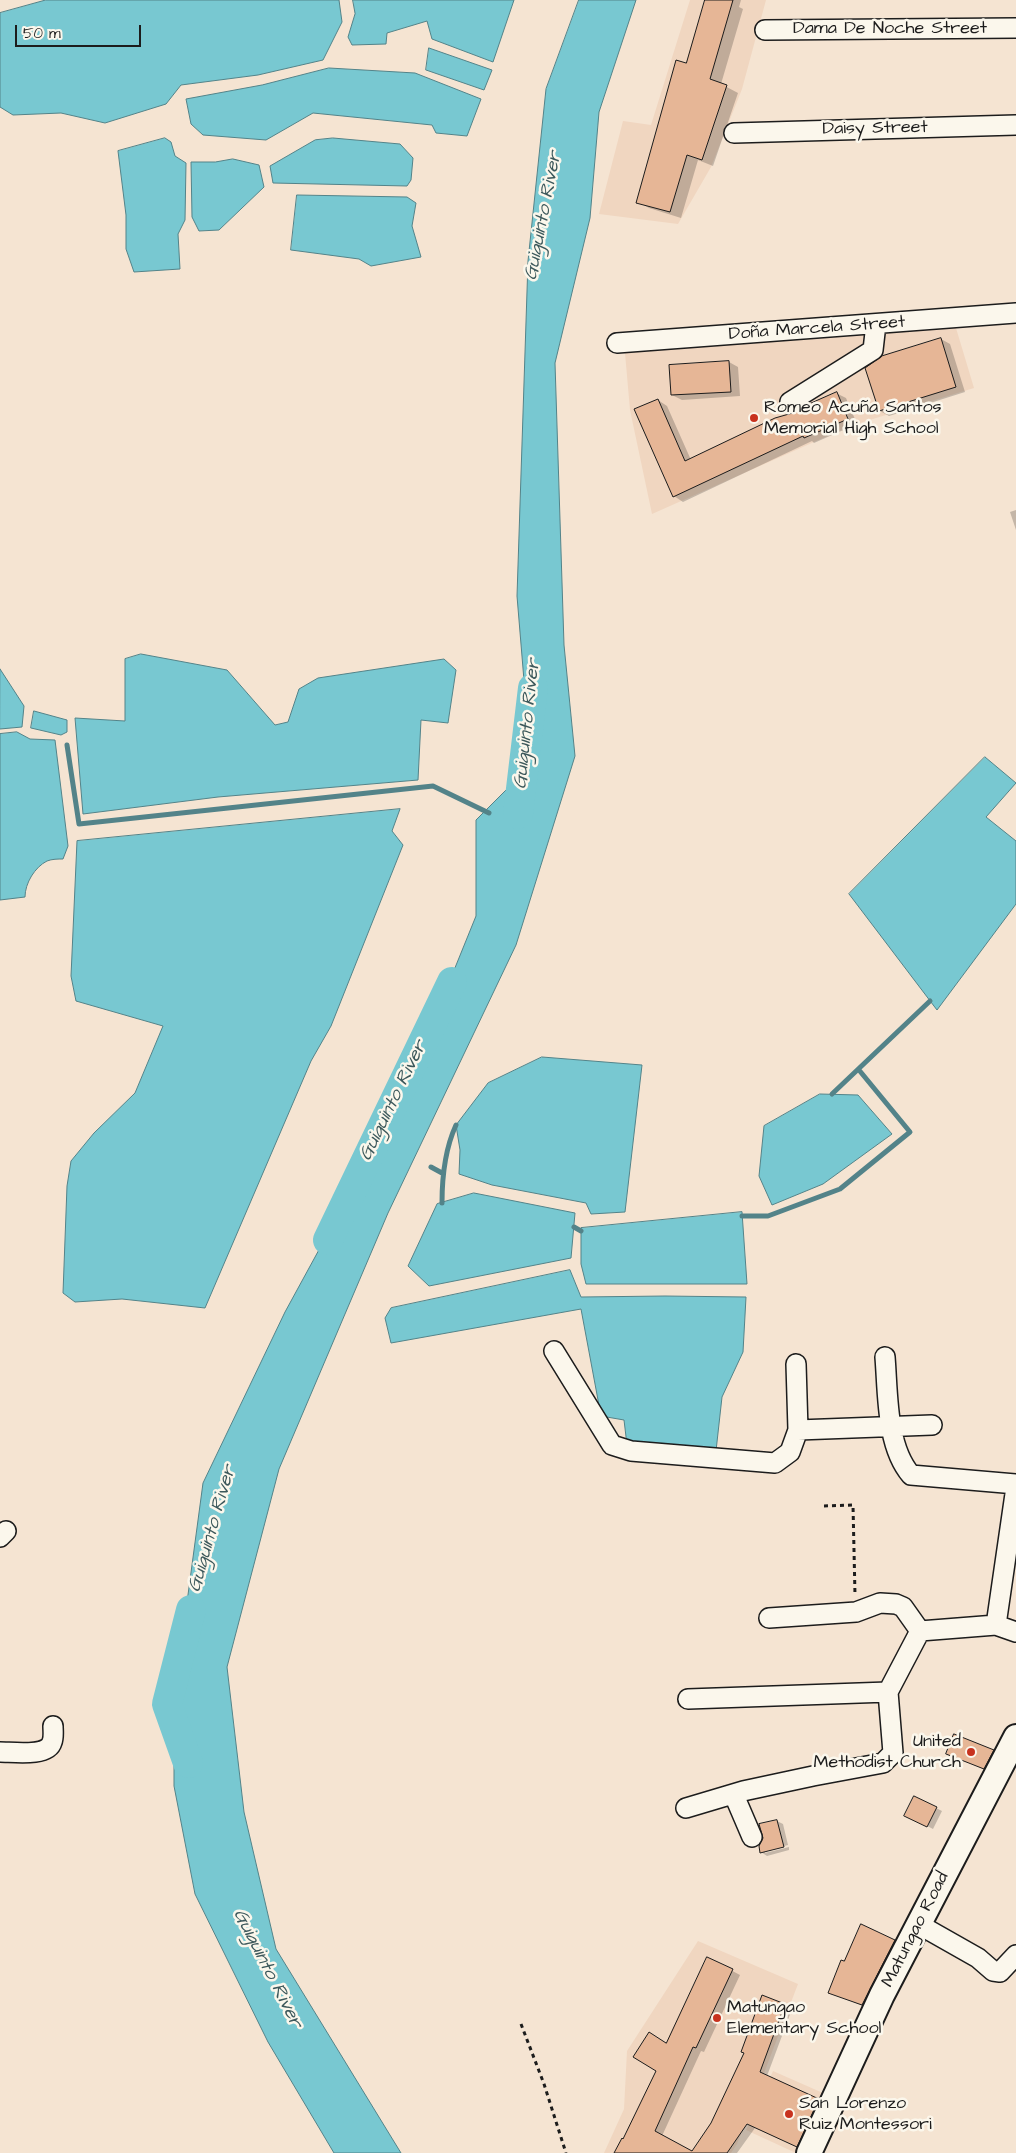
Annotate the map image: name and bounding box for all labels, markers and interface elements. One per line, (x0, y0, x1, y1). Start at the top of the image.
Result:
scale bar (18, 15, 144, 47)
street label: Dama De Noche Street (793, 18, 987, 40)
text: 50 m (23, 23, 61, 44)
street label: Daisy Street (822, 117, 928, 141)
water label: Guiguinto River (520, 150, 568, 282)
street label: Doña Marcela Street (728, 312, 906, 346)
place label: Romeo Acuña Santos Memorial High School (764, 397, 942, 439)
marker: Romeo Acuña Santos Memorial High School (748, 412, 760, 424)
water label: Guiguinto River (510, 658, 546, 790)
water label: Guiguinto River (355, 1037, 433, 1165)
water label: Guiguinto River (184, 1463, 242, 1595)
place label: United Methodist Church (814, 1731, 961, 1774)
marker: United Methodist Church (965, 1746, 977, 1758)
street label: Matungao Road (878, 1869, 954, 1991)
water label: Guiguinto River (227, 1906, 307, 2032)
place label: Matungao Elementary School (727, 1997, 881, 2040)
marker: Matungao Elementary School (711, 2012, 723, 2024)
place label: San Lorenzo Ruiz Montessori (799, 2093, 932, 2136)
marker: San Lorenzo Ruiz Montessori (783, 2108, 795, 2120)

